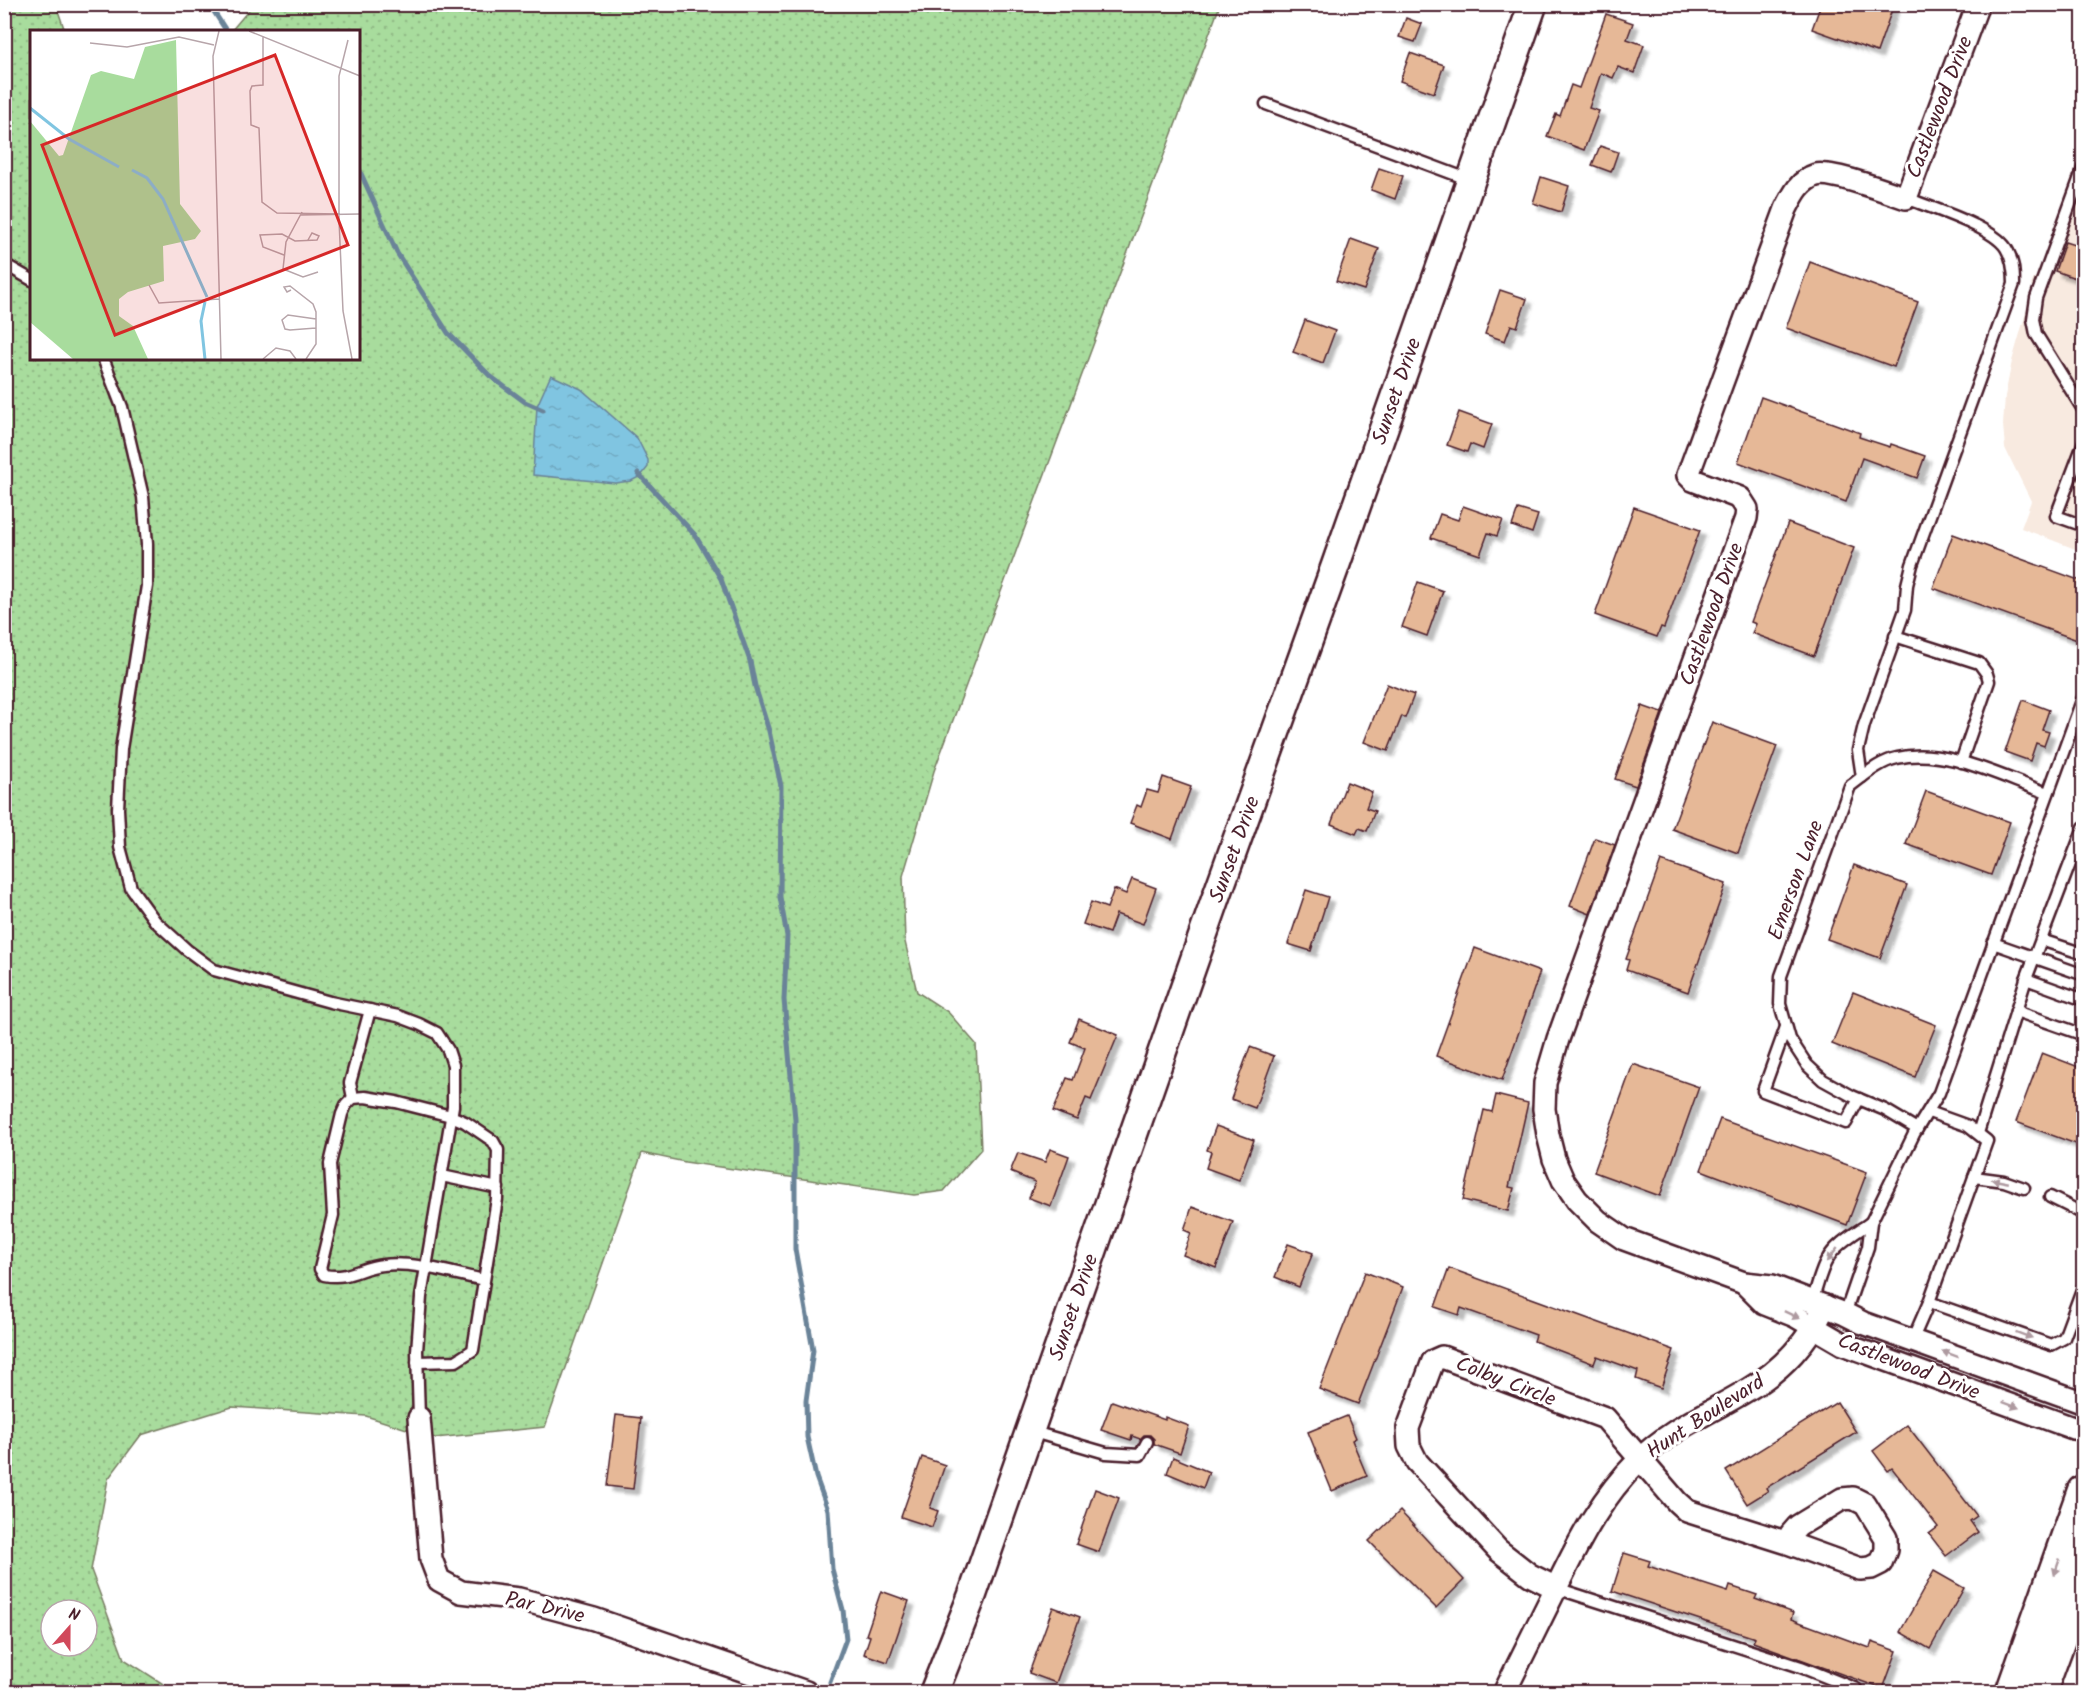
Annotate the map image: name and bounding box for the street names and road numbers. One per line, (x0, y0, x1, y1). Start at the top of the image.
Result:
street label: Castlewood Drive (1898, 31, 1983, 183)
street label: Sunset Drive (1364, 333, 1431, 449)
street label: Castlewood Drive (1671, 538, 1754, 691)
street label: Sunset Drive (1201, 791, 1270, 907)
street label: Emerson Lane (1759, 815, 1834, 945)
street label: Sunset Drive (1041, 1249, 1108, 1365)
street label: Castlewood Drive (1833, 1325, 1985, 1410)
street label: Colby Circle (1451, 1348, 1561, 1417)
street label: Hunt Boulevard (1640, 1366, 1772, 1468)
street label: Par Drive (502, 1583, 588, 1634)

